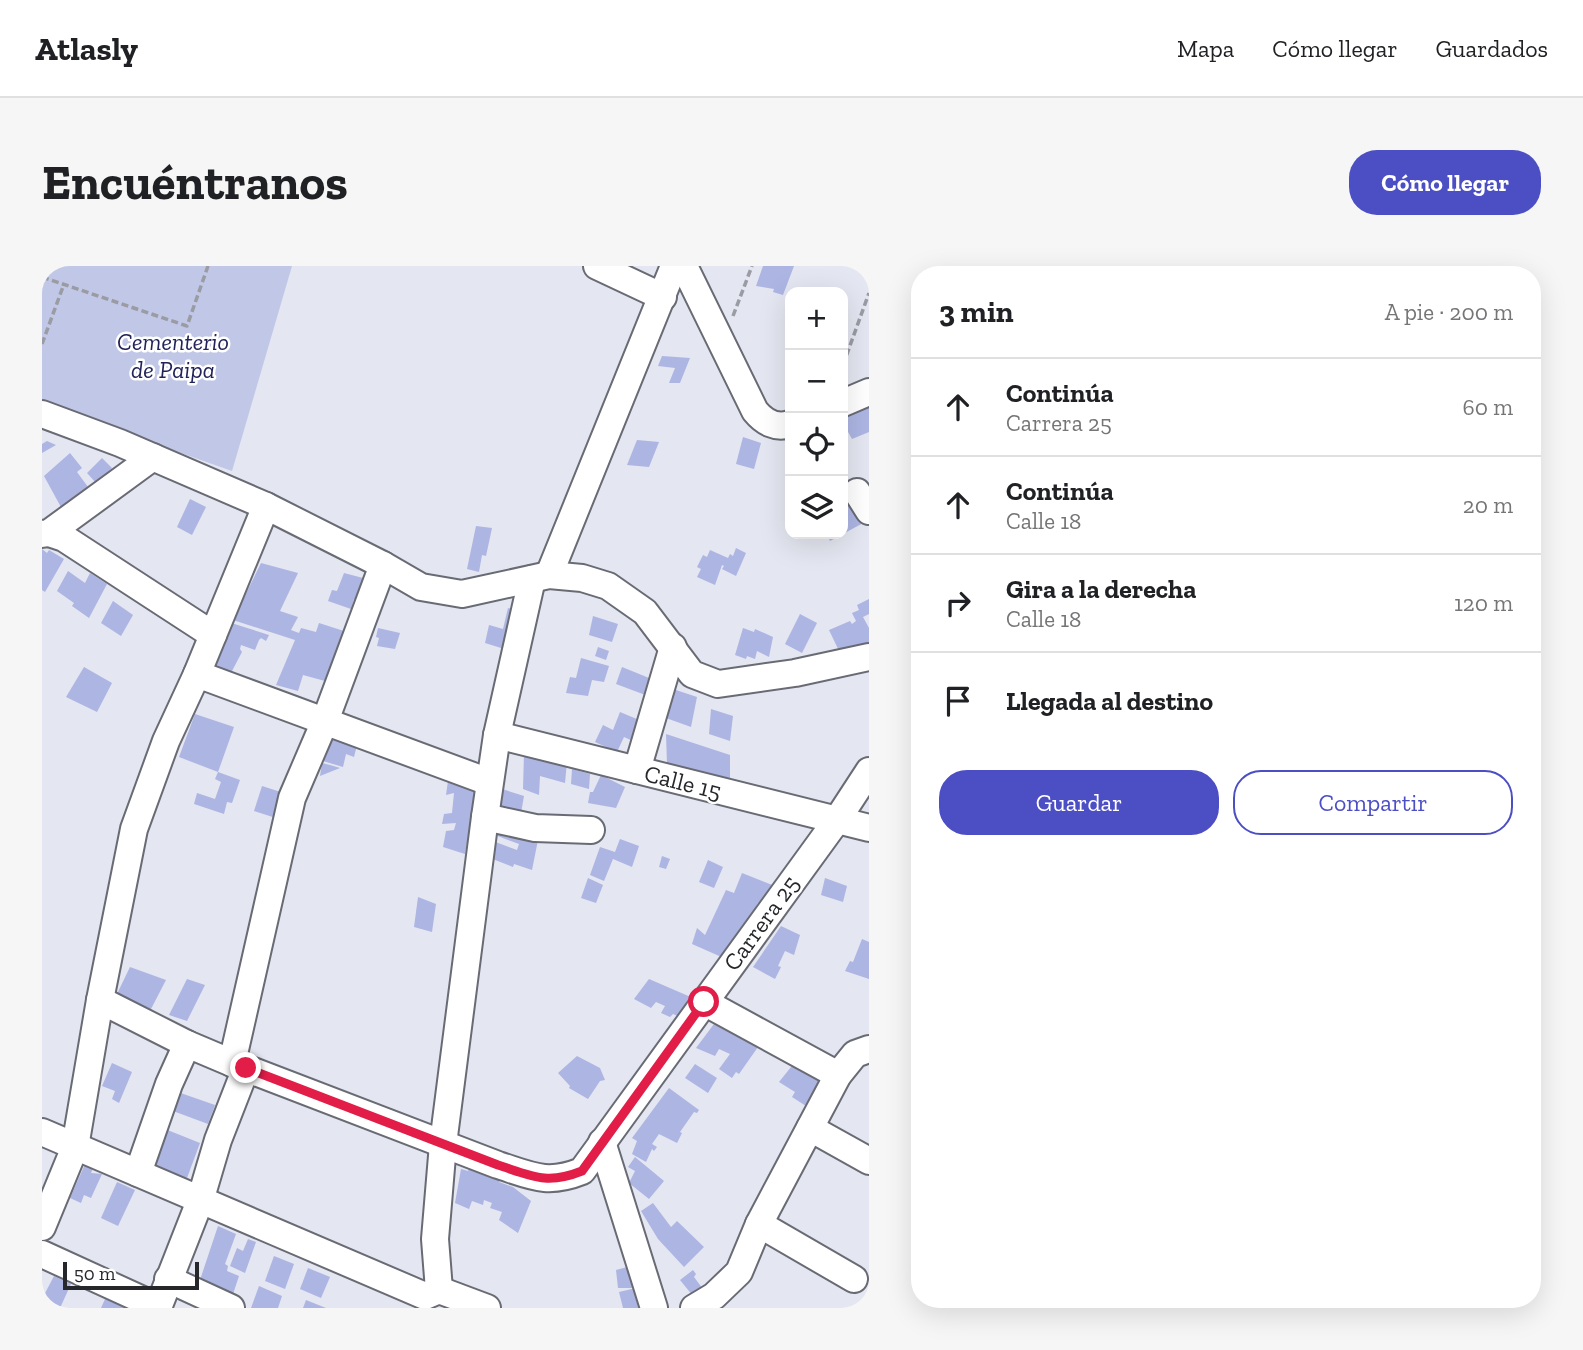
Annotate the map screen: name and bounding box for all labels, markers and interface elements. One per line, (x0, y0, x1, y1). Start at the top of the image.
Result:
text: Atlasly (35, 29, 138, 68)
text: Mapa (1177, 34, 1234, 63)
text: Cómo llegar (1272, 34, 1398, 63)
text: Guardados (1436, 34, 1548, 63)
button: Cómo llegar (1349, 150, 1541, 215)
text: Encuéntranos (42, 153, 348, 212)
map controls (785, 287, 848, 539)
button: + (785, 287, 848, 350)
text: 3 min (939, 294, 1014, 330)
text: A pie · 200 m (1385, 298, 1513, 326)
park label: Cementerio de Paipa (117, 327, 229, 384)
button: − (785, 350, 848, 413)
text: Continúa (1006, 377, 1114, 409)
icon: ahead (939, 388, 977, 426)
text: 60 m (1462, 393, 1513, 421)
text: Carrera 25 (1006, 409, 1112, 437)
button: locate (785, 413, 848, 476)
text: Continúa (1006, 475, 1114, 507)
button: layers (785, 476, 848, 539)
icon: ahead (939, 486, 977, 524)
text: 20 m (1463, 491, 1513, 519)
text: Calle 18 (1006, 507, 1081, 535)
text: Gira a la derecha (1006, 573, 1196, 605)
icon: right (939, 584, 977, 622)
text: 120 m (1454, 589, 1513, 617)
text: Calle 18 (1006, 605, 1081, 633)
icon: arrive (939, 682, 977, 720)
text: Llegada al destino (1006, 685, 1213, 717)
street label: Calle 15 (642, 758, 724, 806)
button: Guardar (939, 770, 1219, 835)
button: Compartir (1233, 770, 1513, 835)
street label: Carrera 25 (717, 870, 805, 976)
route start (688, 986, 719, 1017)
route end (230, 1052, 261, 1083)
scale bar (63, 1259, 200, 1291)
text: 50 m (74, 1262, 115, 1285)

